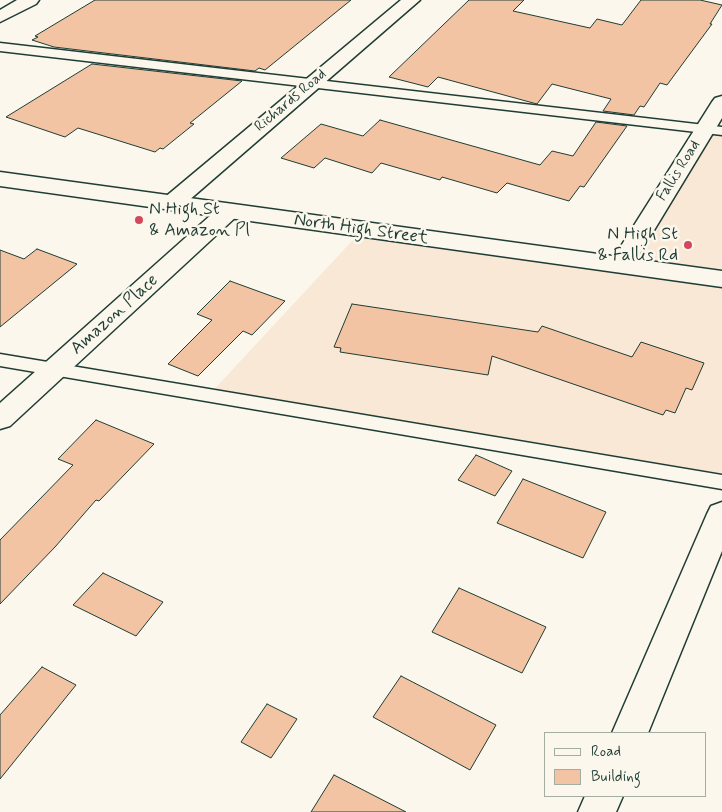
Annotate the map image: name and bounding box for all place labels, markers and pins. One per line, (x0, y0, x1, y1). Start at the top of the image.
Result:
place label: N High St & Amazon Pl (149, 199, 250, 242)
marker: N High St & Amazon Pl (133, 214, 145, 226)
place label: N High St & Fallis Rd (598, 224, 678, 266)
marker: N High St & Fallis Rd (682, 239, 694, 251)

